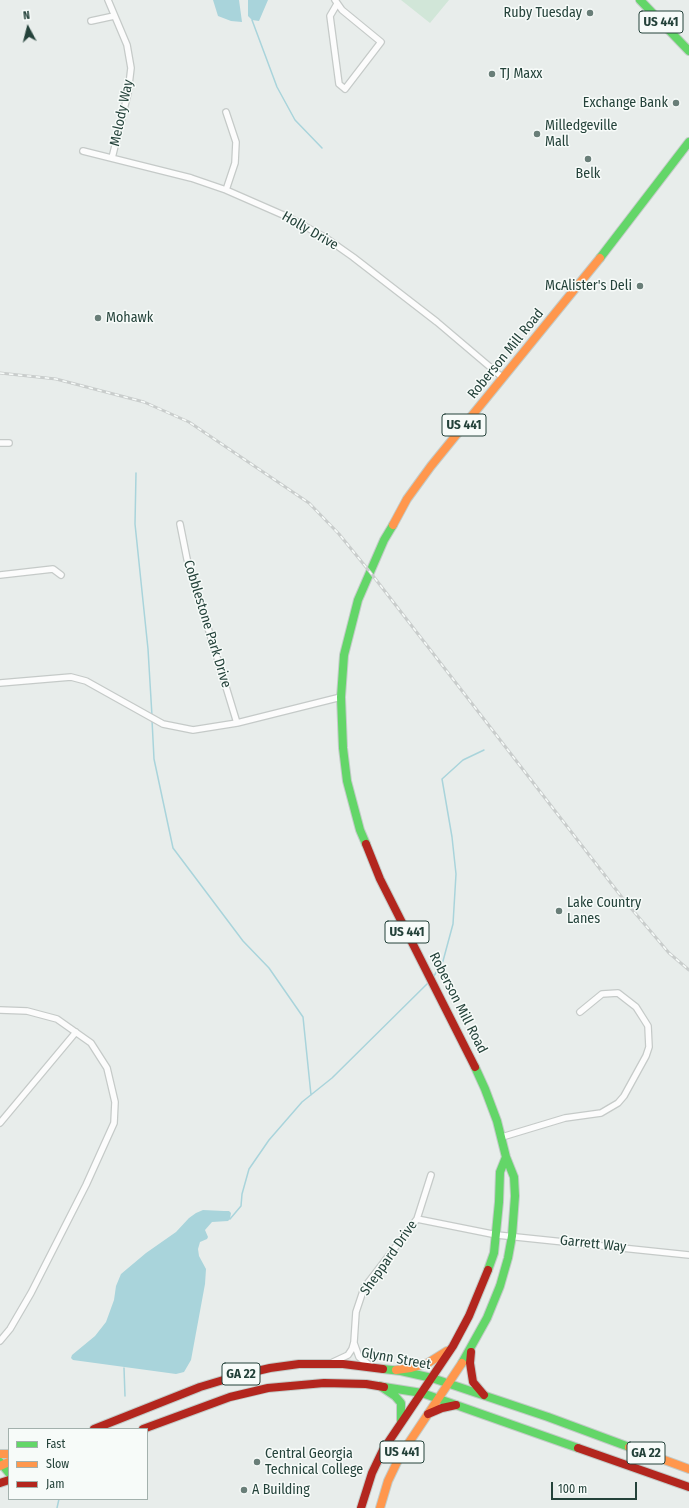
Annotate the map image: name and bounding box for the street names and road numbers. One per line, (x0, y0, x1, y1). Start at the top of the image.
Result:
road number: US 441 (639, 11, 683, 33)
street label: Melody Way (107, 78, 137, 148)
street label: Holly Drive (279, 208, 341, 254)
street label: Roberson Mill Road (465, 306, 547, 402)
road number: US 441 (442, 414, 486, 436)
street label: Cobblestone Park Drive (180, 558, 234, 690)
road number: US 441 (385, 921, 429, 943)
street label: Roberson Mill Road (425, 950, 491, 1056)
street label: Sheppard Drive (357, 1217, 421, 1299)
street label: Garrett Way (559, 1232, 627, 1256)
street label: Glynn Street (360, 1345, 432, 1373)
road number: GA 22 (222, 1363, 260, 1385)
road number: US 441 (380, 1441, 424, 1463)
road number: GA 22 (627, 1442, 665, 1464)

